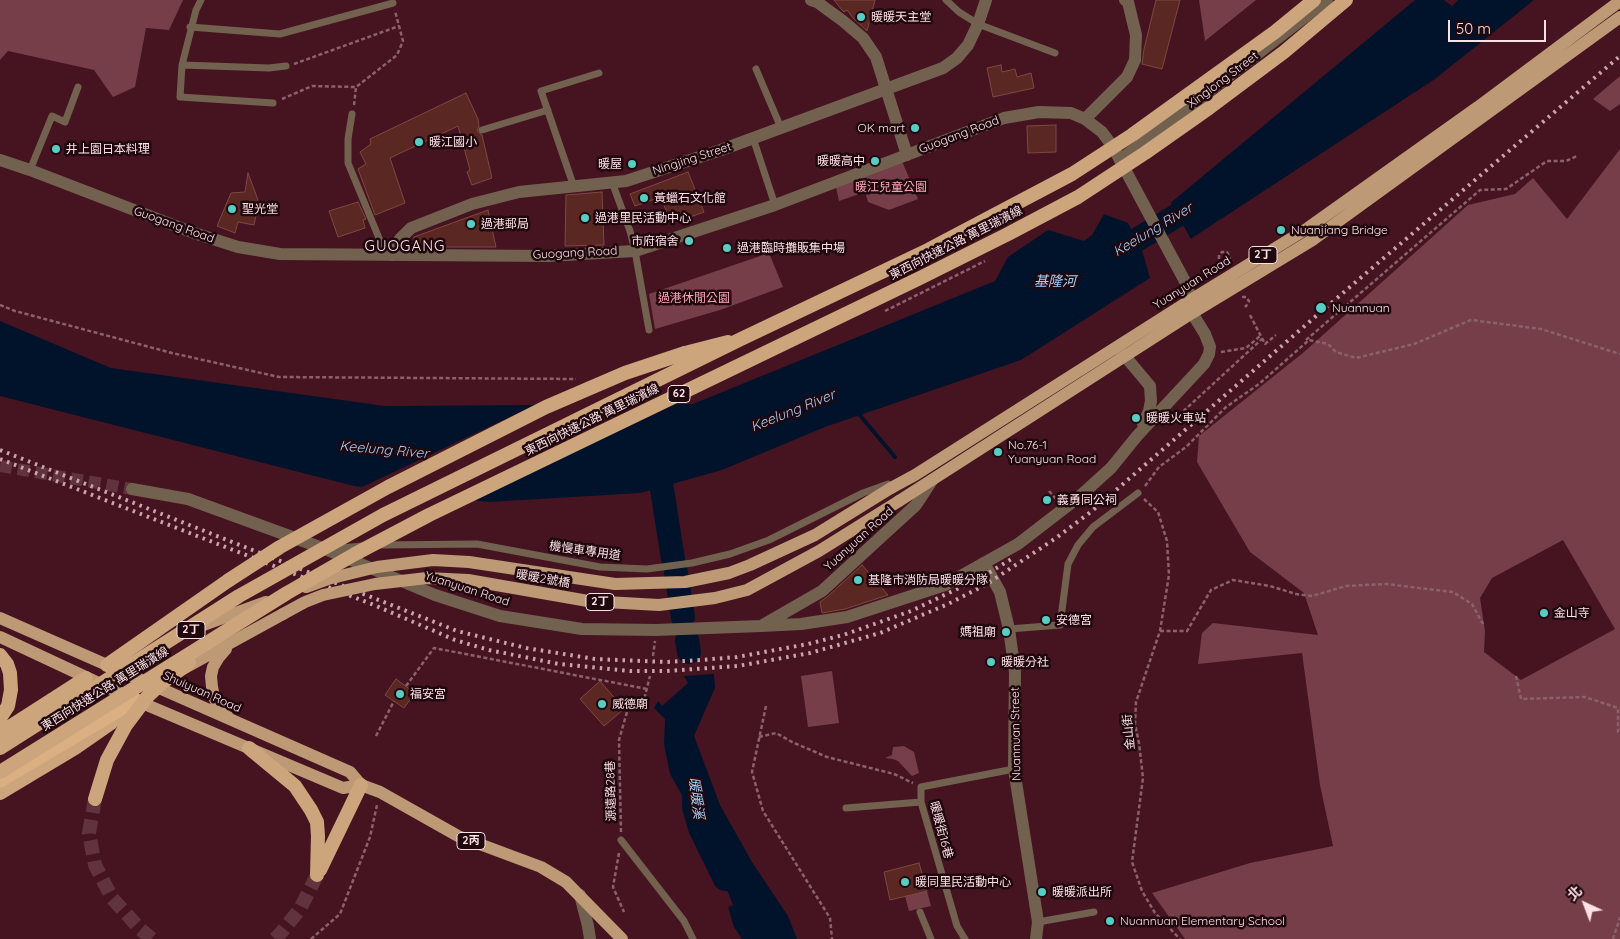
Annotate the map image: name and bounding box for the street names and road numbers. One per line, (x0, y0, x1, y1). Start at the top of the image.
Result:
street label: Xinglong Street (1185, 49, 1261, 111)
street label: Guogang Road (917, 113, 1001, 157)
street label: Ningjing Street (651, 139, 733, 179)
street label: 東西向快速公路 萬里瑞濱線 (887, 203, 1025, 283)
street label: Guogang Road (132, 204, 216, 246)
street label: Guogang Road (532, 244, 618, 262)
road number: 2丁 (1249, 246, 1277, 264)
street label: Yuanyuan Road (1151, 253, 1233, 313)
street label: 東西向快速公路 萬里瑞濱線 (523, 381, 661, 459)
road number: 62 (668, 386, 690, 402)
street label: Yuanyuan Road (821, 504, 897, 574)
street label: 機慢車專用道 (548, 539, 622, 563)
street label: 暖暖2號橋 (515, 567, 571, 591)
street label: Yuanyuan Road (423, 569, 511, 609)
road number: 2丁 (586, 594, 614, 610)
road number: 2丁 (177, 622, 205, 638)
street label: 東西向快速公路 萬里瑞濱線 (39, 644, 171, 734)
street label: Shuiyuan Road (161, 668, 243, 716)
street label: Nuannuan Street (1008, 687, 1024, 781)
street label: 金山街 (1120, 713, 1138, 751)
street label: 源遠路28巷 (603, 760, 619, 822)
street label: 暖暖街16巷 (926, 800, 956, 860)
road number: 2丙 (457, 832, 485, 849)

